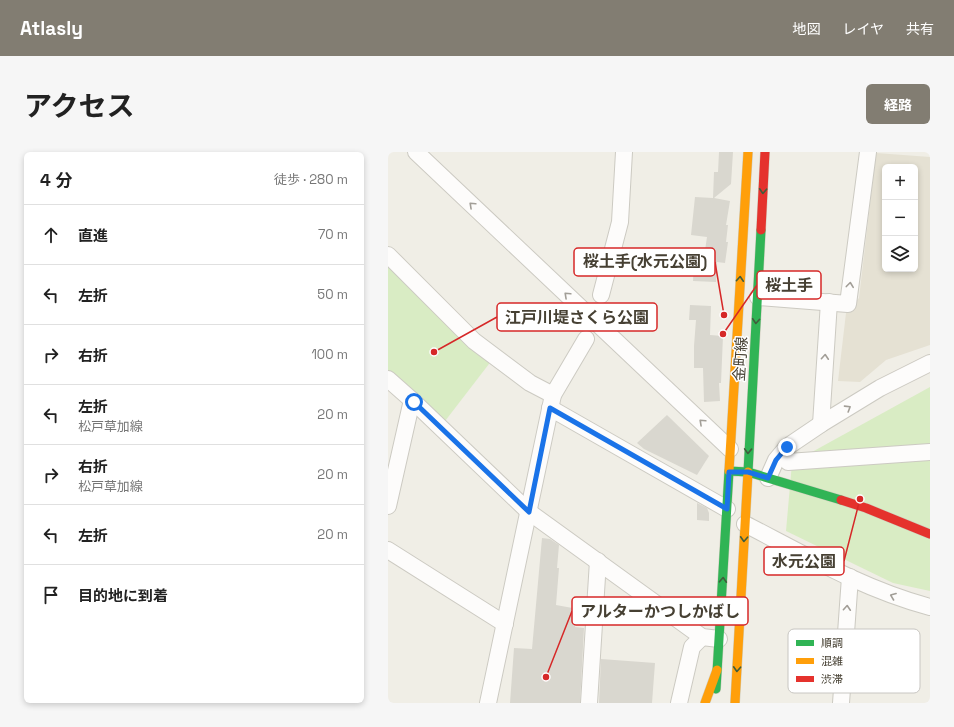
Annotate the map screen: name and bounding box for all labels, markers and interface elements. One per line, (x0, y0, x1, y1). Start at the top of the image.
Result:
text: Atlasly (20, 16, 83, 41)
text: 地図 (792, 20, 820, 38)
text: レイヤ (842, 20, 884, 38)
text: 共有 (906, 20, 934, 38)
button: 経路 (866, 84, 930, 124)
text: アクセス (24, 88, 135, 124)
map controls (882, 164, 918, 272)
button: + (882, 164, 918, 200)
text: 4 分 (40, 169, 72, 191)
text: 徒歩 · 280 m (274, 171, 348, 188)
one-way arrow (759, 188, 767, 194)
button: − (882, 200, 918, 236)
one-way arrow (469, 203, 477, 210)
icon: ahead (40, 224, 62, 246)
text: 直進 (78, 226, 108, 245)
text: 70 m (318, 226, 348, 243)
button: layers (882, 236, 918, 272)
callout: 桜土手(水元公園) (574, 248, 715, 276)
text: 桜土手(水元公園) (583, 251, 707, 272)
callout: 桜土手 (757, 271, 821, 299)
text: 桜土手 (765, 275, 813, 296)
one-way arrow (736, 276, 744, 282)
one-way arrow (846, 282, 855, 288)
icon: left (40, 284, 62, 306)
text: 左折 (78, 286, 108, 305)
text: 50 m (317, 286, 348, 303)
one-way arrow (564, 292, 572, 299)
callout: 江戸川堤さくら公園 (497, 303, 657, 331)
text: 江戸川堤さくら公園 (505, 307, 649, 328)
one-way arrow (752, 318, 761, 324)
street label: 金町線 (729, 336, 751, 382)
icon: right (40, 344, 62, 366)
text: 右折 (78, 346, 108, 365)
text: 100 m (311, 346, 348, 363)
one-way arrow (821, 354, 830, 360)
route start (405, 393, 423, 411)
text: 左折 (78, 397, 108, 416)
icon: left (40, 404, 62, 426)
text: 20 m (317, 406, 348, 423)
one-way arrow (843, 406, 850, 413)
text: 松戸草加線 (78, 418, 143, 435)
one-way arrow (699, 419, 707, 427)
route end (778, 438, 796, 456)
one-way arrow (744, 448, 753, 454)
text: 右折 (78, 457, 108, 476)
icon: right (40, 464, 62, 486)
text: 20 m (317, 466, 348, 483)
text: 松戸草加線 (78, 478, 143, 495)
icon: left (40, 524, 62, 546)
text: 左折 (78, 526, 108, 545)
text: 20 m (317, 526, 348, 543)
one-way arrow (740, 536, 749, 542)
callout: 水元公園 (764, 547, 844, 575)
text: 水元公園 (772, 551, 836, 572)
one-way arrow (718, 577, 727, 583)
icon: arrive (40, 584, 62, 606)
text: 目的地に到着 (78, 586, 168, 605)
one-way arrow (889, 592, 896, 600)
callout: アルターかつしかばし (572, 597, 748, 625)
text: アルターかつしかばし (580, 601, 740, 622)
one-way arrow (843, 605, 852, 611)
legend (788, 629, 920, 693)
text: 順調 (821, 636, 843, 650)
text: 混雑 (821, 654, 843, 668)
one-way arrow (732, 666, 741, 672)
text: 渋滞 (821, 672, 843, 686)

